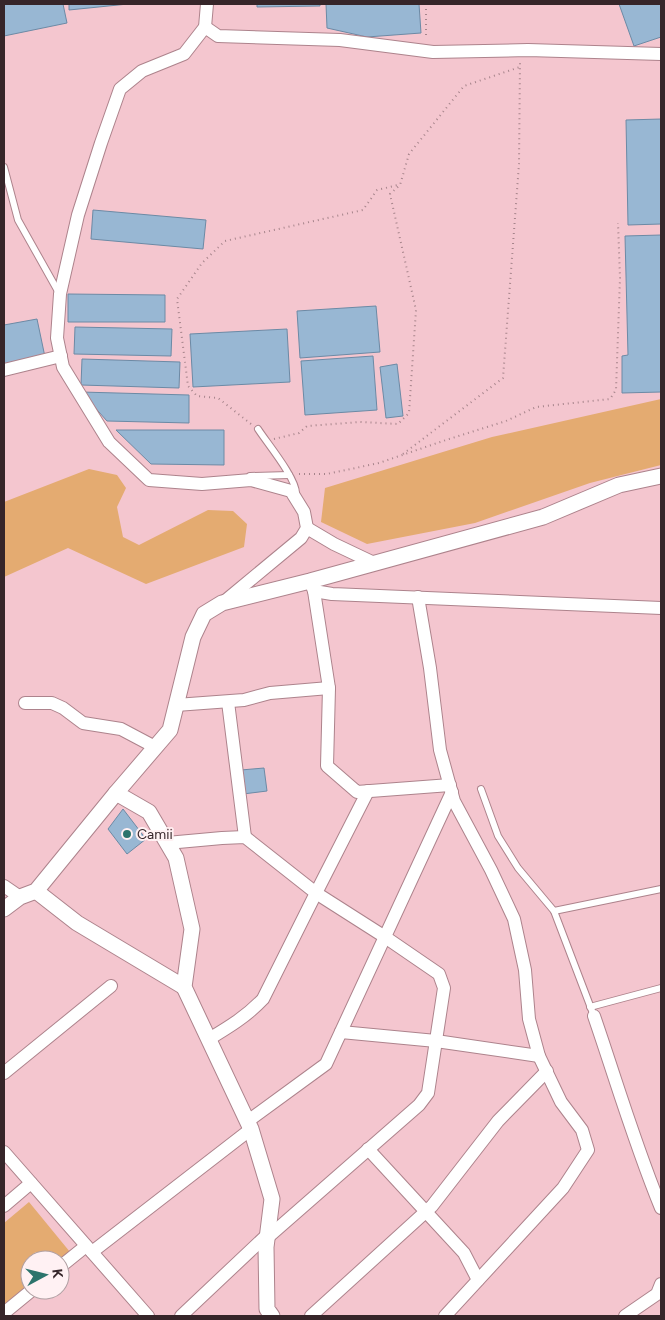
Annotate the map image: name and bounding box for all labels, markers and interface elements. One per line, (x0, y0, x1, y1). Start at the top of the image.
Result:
place label: Camii (137, 826, 173, 843)
marker: Camii (121, 828, 133, 840)
north arrow (20, 1250, 70, 1300)
text: K (48, 1268, 66, 1280)

